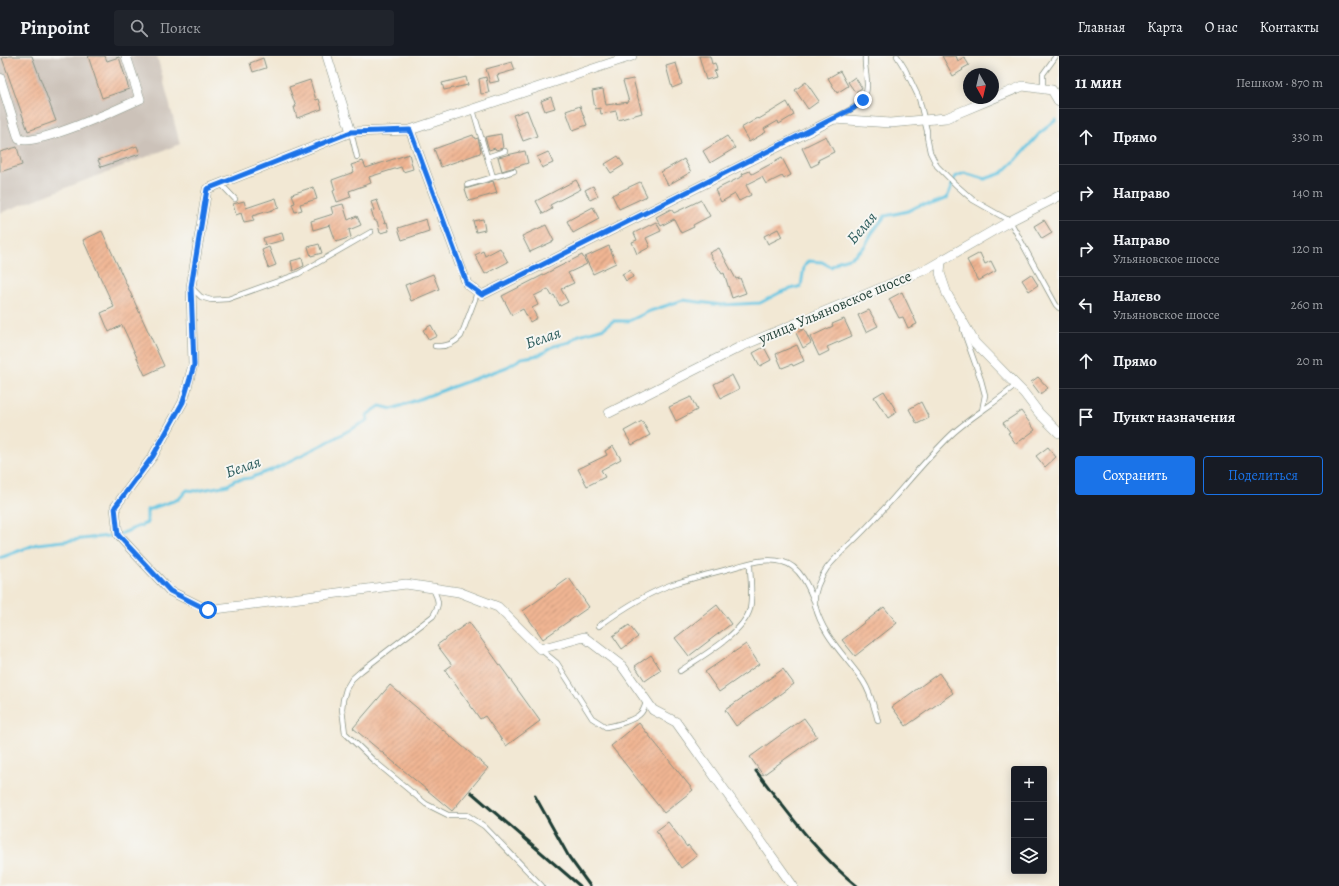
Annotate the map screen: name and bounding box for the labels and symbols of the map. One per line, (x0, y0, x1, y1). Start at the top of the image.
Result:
north arrow (963, 68, 999, 104)
route end (854, 91, 872, 109)
water label: Белая (842, 207, 882, 249)
street label: улица Ульяновское шоссе (755, 266, 915, 349)
water label: Белая (522, 322, 564, 354)
water label: Белая (222, 451, 264, 483)
route start (199, 601, 217, 619)

